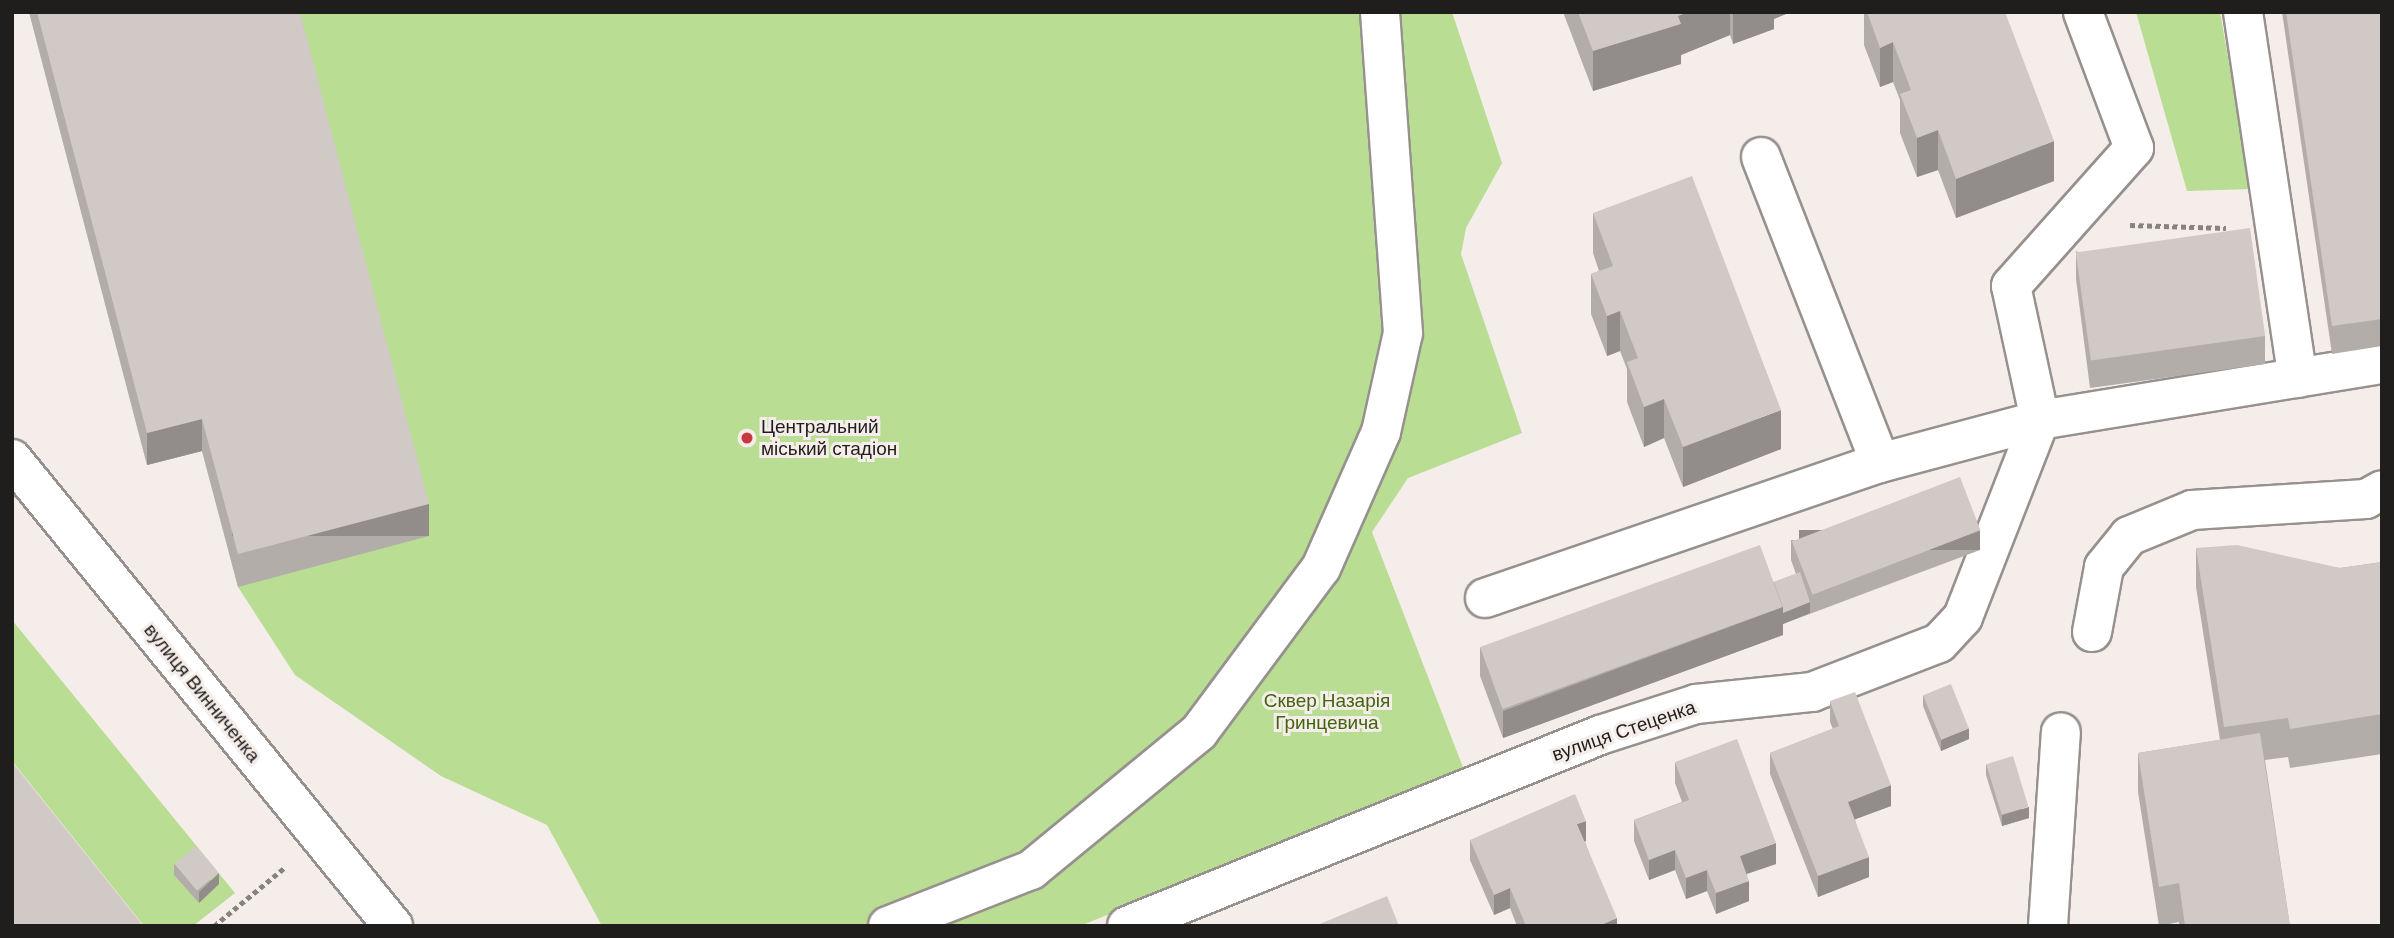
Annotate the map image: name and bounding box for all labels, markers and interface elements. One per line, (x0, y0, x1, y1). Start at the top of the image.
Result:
place label: Центральний міський стадіон (761, 416, 897, 460)
marker: Центральний міський стадіон (739, 430, 755, 446)
street label: вулиця Винниченка (139, 619, 265, 767)
park label: Сквер Назарія Гринцевича (1264, 690, 1390, 734)
street label: вулиця Стеценка (1549, 696, 1699, 766)

